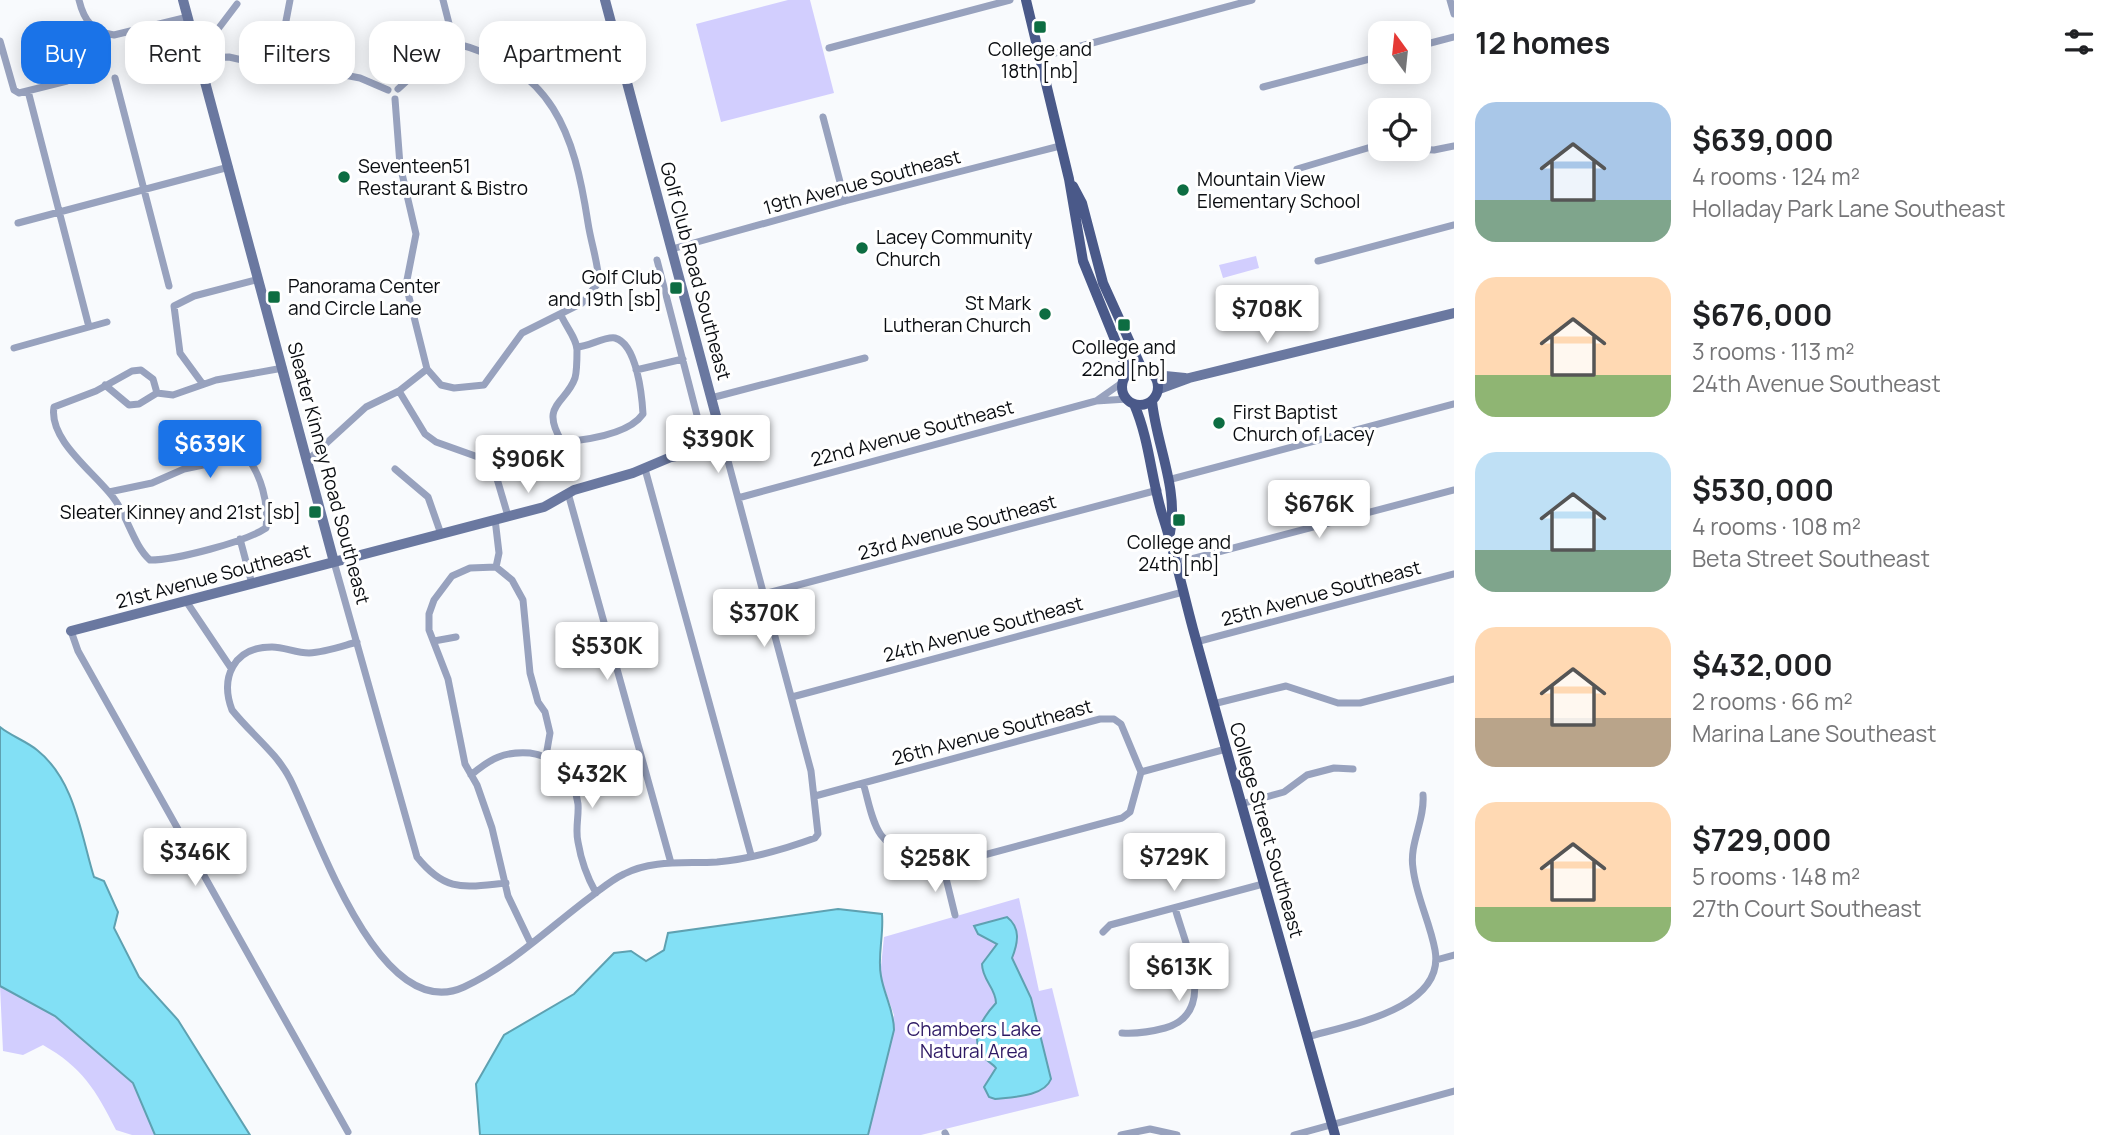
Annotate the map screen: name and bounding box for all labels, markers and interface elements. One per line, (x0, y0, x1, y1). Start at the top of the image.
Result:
marker: College and 18th [nb] (1032, 19, 1048, 35)
chip: Buy (21, 21, 111, 84)
chip: Rent (125, 21, 225, 84)
chip: Filters (239, 21, 355, 84)
chip: New (369, 21, 465, 84)
chip: Apartment (479, 21, 646, 84)
north arrow (1368, 21, 1432, 84)
map controls (1368, 21, 1431, 161)
text: 12 homes (1475, 22, 1610, 63)
icon: filters (2060, 23, 2098, 61)
place label: College and 18th [nb] (988, 36, 1092, 84)
button: locate (1368, 98, 1431, 161)
text: $639,000 (1692, 119, 1834, 160)
icon: home (1531, 130, 1615, 214)
street label: 19th Avenue Southeast (761, 143, 963, 221)
place label: Seventeen51 Restaurant & Bistro (358, 153, 528, 201)
street label: Golf Club Road Southeast (654, 159, 738, 383)
text: 4 rooms · 124 m² (1692, 160, 1860, 192)
place label: Mountain View Elementary School (1197, 166, 1360, 214)
marker: Seventeen51 Restaurant & Bistro (336, 169, 352, 185)
marker: Mountain View Elementary School (1175, 182, 1191, 198)
text: Holladay Park Lane Southeast (1692, 192, 2005, 224)
place label: Lacey Community Church (876, 224, 1033, 272)
marker: Lacey Community Church (854, 240, 870, 256)
place label: Golf Club and 19th [sb] (548, 264, 662, 312)
place label: Panorama Center and Circle Lane (288, 273, 441, 321)
marker: Golf Club and 19th [sb] (668, 280, 684, 296)
pin: $708K (1218, 286, 1316, 345)
marker: Panorama Center and Circle Lane (266, 289, 282, 305)
place label: St Mark Lutheran Church (883, 290, 1032, 338)
text: $708K (1232, 292, 1302, 324)
text: $676,000 (1692, 294, 1832, 335)
icon: home (1531, 305, 1615, 389)
marker: St Mark Lutheran Church (1037, 306, 1053, 322)
marker: College and 22nd [nb] (1116, 317, 1132, 333)
place label: College and 22nd [nb] (1072, 334, 1176, 382)
text: 3 rooms · 113 m² (1692, 335, 1855, 367)
street label: Sleater Kinney Road Southeast (281, 339, 377, 607)
text: 24th Avenue Southeast (1692, 367, 1941, 399)
street label: 22nd Avenue Southeast (808, 393, 1016, 473)
place label: First Baptist Church of Lacey (1233, 399, 1375, 447)
marker: First Baptist Church of Lacey (1211, 415, 1227, 431)
pin: $390K (669, 416, 767, 475)
pin: $639K (161, 420, 259, 480)
text: $390K (682, 422, 754, 454)
text: $639K (174, 427, 246, 459)
pin: $906K (479, 435, 577, 495)
text: $906K (491, 442, 565, 474)
text: $530,000 (1692, 469, 1834, 510)
pin: $676K (1270, 480, 1368, 540)
icon: home (1531, 480, 1615, 564)
text: $676K (1284, 487, 1354, 519)
street label: 23rd Avenue Southeast (855, 488, 1059, 566)
place label: Sleater Kinney and 21st [sb] (60, 499, 301, 525)
marker: Sleater Kinney and 21st [sb] (307, 504, 323, 520)
text: 4 rooms · 108 m² (1692, 510, 1861, 542)
marker: College and 24th [nb] (1171, 512, 1187, 528)
place label: College and 24th [nb] (1127, 529, 1231, 577)
street label: 21st Avenue Southeast (113, 537, 313, 615)
text: Beta Street Southeast (1692, 542, 1930, 574)
street label: 25th Avenue Southeast (1218, 554, 1424, 632)
pin: $370K (715, 590, 813, 649)
street label: 24th Avenue Southeast (880, 590, 1086, 668)
text: $370K (729, 596, 799, 628)
pin: $530K (558, 622, 656, 682)
text: $530K (571, 629, 643, 661)
text: $432,000 (1692, 644, 1833, 685)
icon: home (1531, 655, 1615, 739)
text: 2 rooms · 66 m² (1692, 685, 1853, 717)
street label: 26th Avenue Southeast (889, 693, 1095, 771)
text: Marina Lane Southeast (1692, 717, 1937, 749)
street label: College Street Southeast (1224, 719, 1310, 941)
pin: $432K (543, 750, 641, 810)
text: $432K (557, 757, 627, 789)
text: $729,000 (1692, 819, 1832, 860)
pin: $346K (146, 828, 244, 888)
icon: home (1531, 830, 1615, 914)
pin: $258K (886, 834, 984, 894)
pin: $729K (1125, 834, 1223, 893)
text: $346K (160, 835, 231, 867)
text: $729K (1139, 840, 1209, 872)
text: $258K (900, 841, 970, 873)
text: 5 rooms · 148 m² (1692, 860, 1860, 892)
text: 27th Court Southeast (1692, 892, 1922, 924)
pin: $613K (1130, 944, 1228, 1003)
text: $613K (1146, 950, 1212, 982)
park label: Chambers Lake Natural Area (907, 1016, 1041, 1064)

